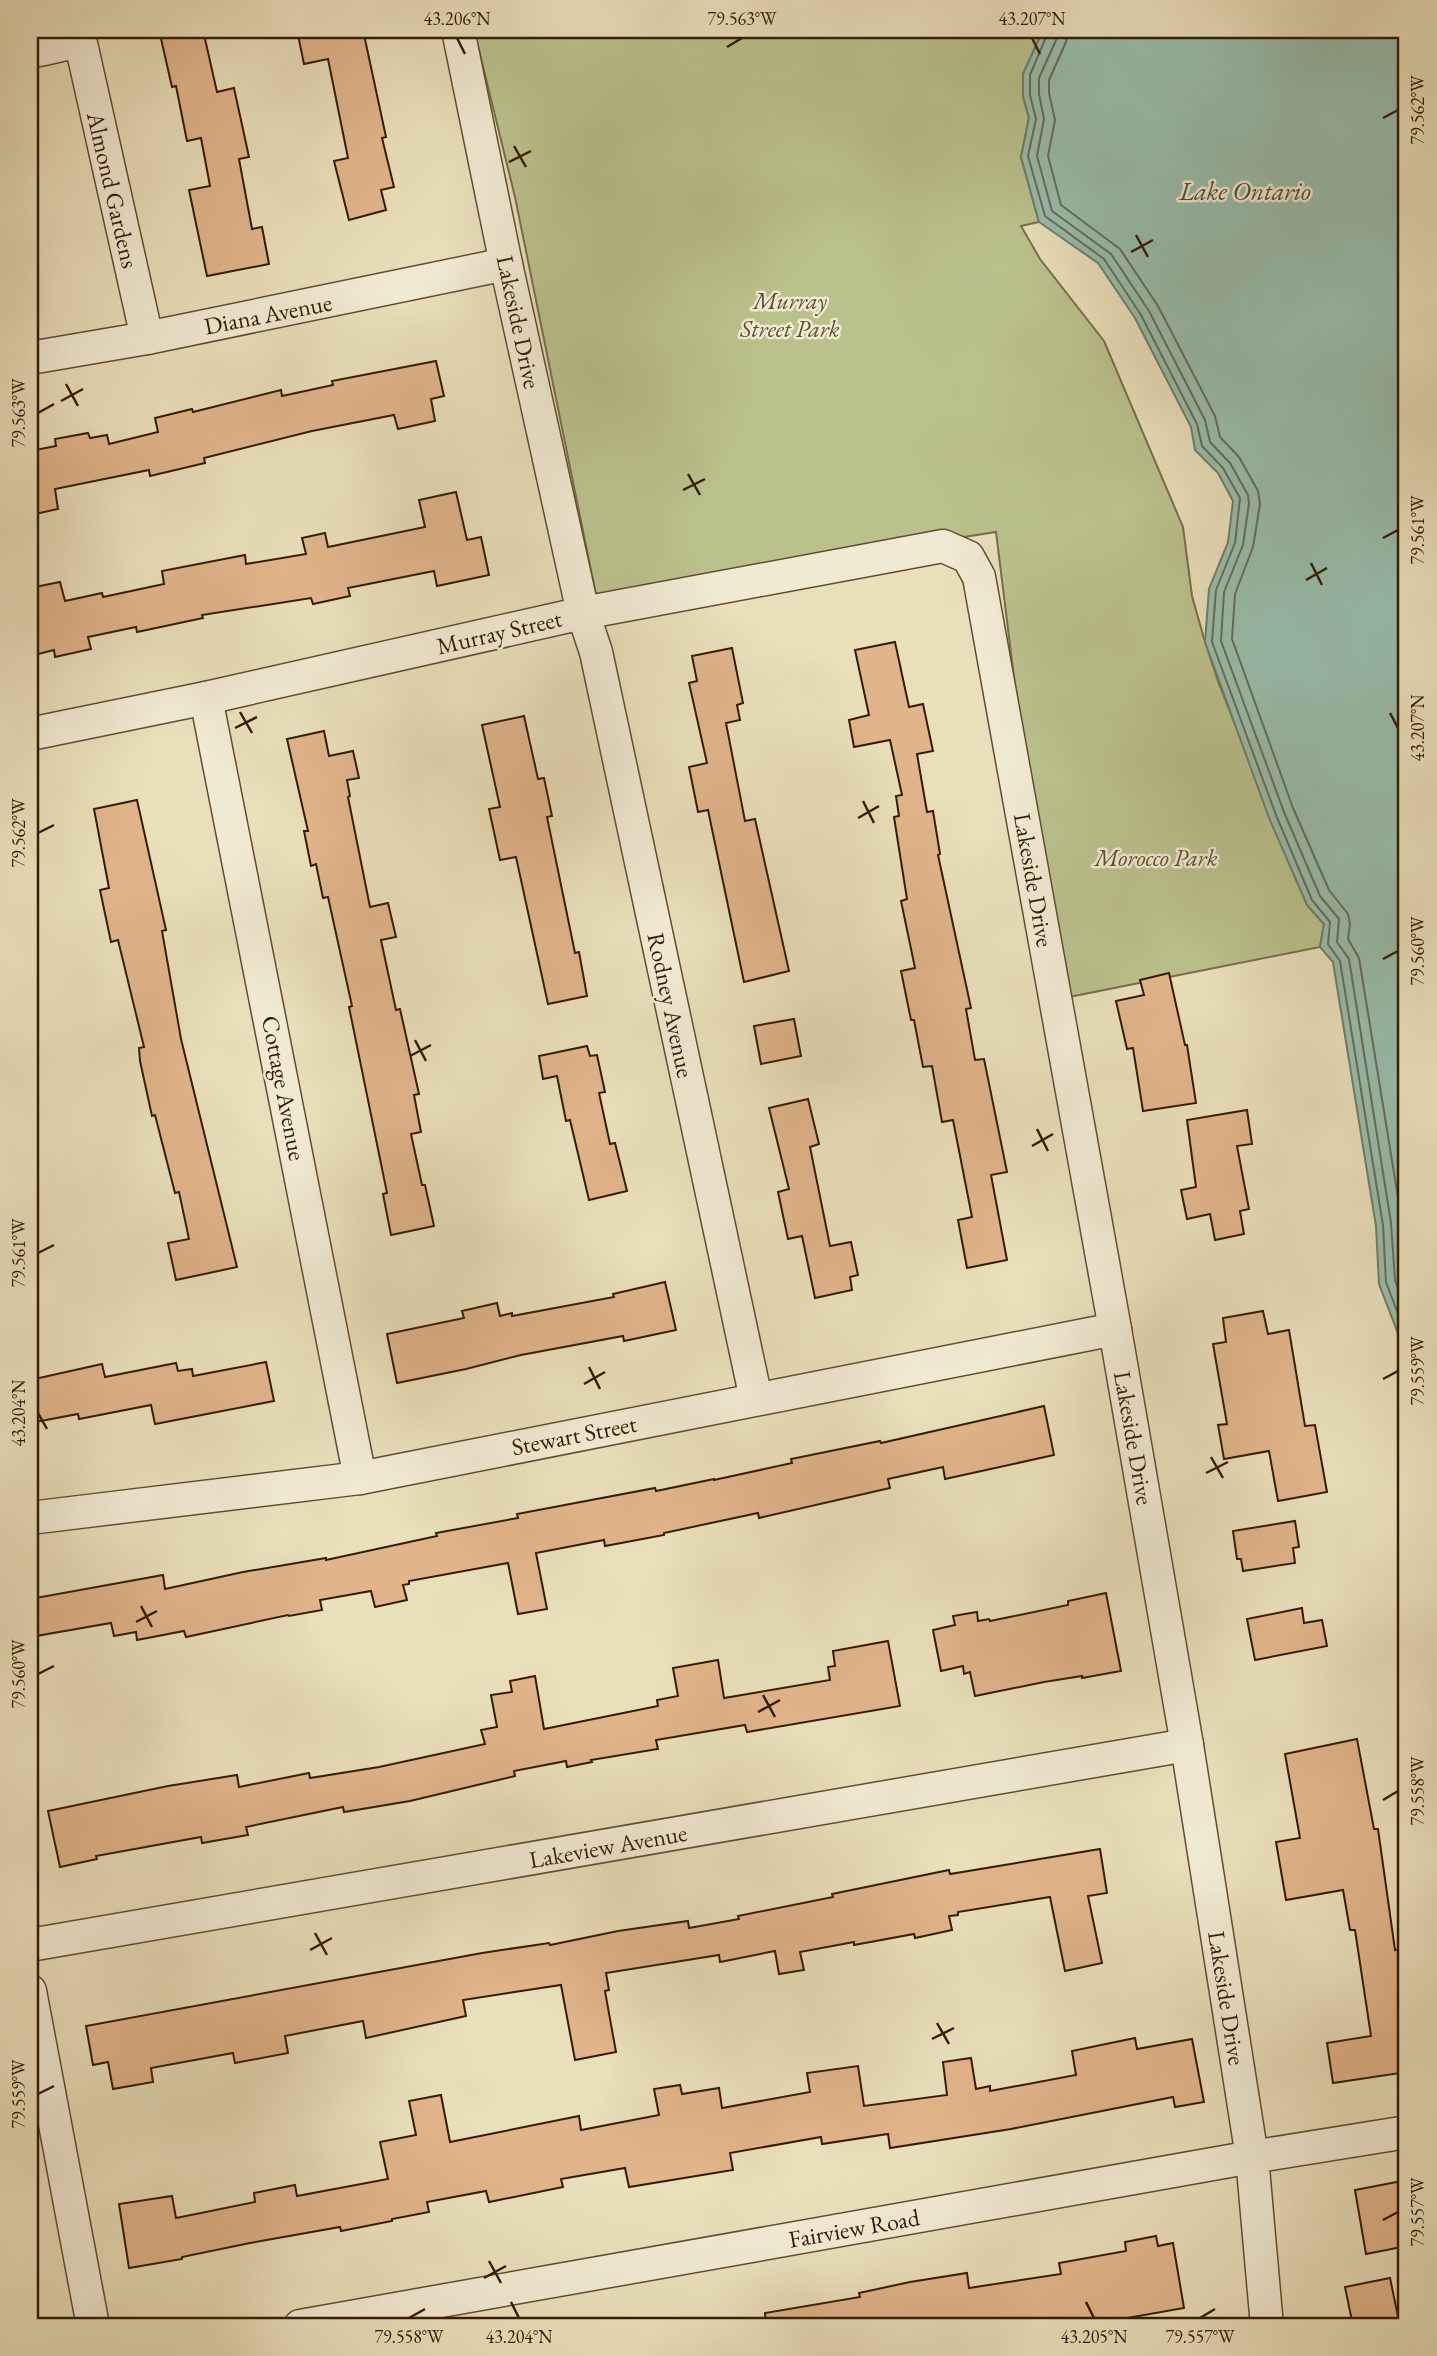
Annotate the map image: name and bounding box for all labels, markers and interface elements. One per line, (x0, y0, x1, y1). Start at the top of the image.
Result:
text: 43.206°N (424, 7, 491, 30)
text: 79.563°W (707, 7, 777, 30)
text: 43.207°N (999, 7, 1066, 30)
text: 79.562°W (1406, 75, 1429, 145)
street label: Almond Gardens (80, 108, 146, 271)
water label: Lake Ontario (1178, 174, 1311, 208)
street label: Lakeside Drive (490, 253, 548, 391)
park label: Murray Street Park (739, 285, 840, 344)
street label: Diana Avenue (201, 286, 335, 342)
text: 79.563°W (7, 378, 30, 448)
text: 79.561°W (1406, 495, 1429, 565)
street label: Murray Street (433, 602, 565, 661)
text: 43.207°N (1406, 694, 1429, 761)
text: 79.562°W (7, 798, 30, 868)
street label: Lakeside Drive (1007, 811, 1061, 949)
park label: Morocco Park (1092, 842, 1218, 873)
text: 79.560°W (1406, 916, 1429, 986)
street label: Rodney Avenue (641, 930, 701, 1080)
street label: Cottage Avenue (255, 1013, 313, 1163)
text: 79.561°W (7, 1218, 30, 1288)
text: 79.559°W (1406, 1336, 1429, 1406)
street label: Lakeside Drive (1107, 1369, 1161, 1507)
text: 43.204°N (7, 1379, 30, 1446)
street label: Stewart Street (509, 1408, 640, 1462)
text: 79.560°W (7, 1639, 30, 1709)
text: 79.558°W (1406, 1756, 1429, 1826)
street label: Lakeview Avenue (526, 1817, 690, 1875)
street label: Lakeside Drive (1201, 1929, 1253, 2067)
text: 79.559°W (7, 2059, 30, 2129)
text: 79.557°W (1406, 2177, 1429, 2247)
street label: Fairview Road (786, 2201, 923, 2255)
text: 79.558°W (374, 2325, 444, 2348)
text: 43.204°N (486, 2325, 553, 2348)
text: 43.205°N (1061, 2325, 1128, 2348)
text: 79.557°W (1165, 2325, 1235, 2348)

